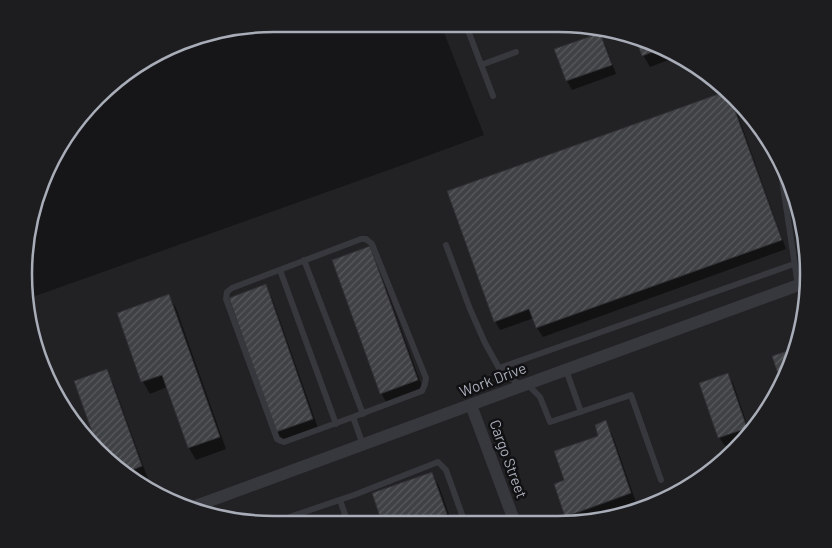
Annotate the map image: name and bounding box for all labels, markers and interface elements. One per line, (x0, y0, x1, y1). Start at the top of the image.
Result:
street label: Work Drive (457, 358, 529, 400)
street label: Cargo Street (486, 417, 531, 500)

